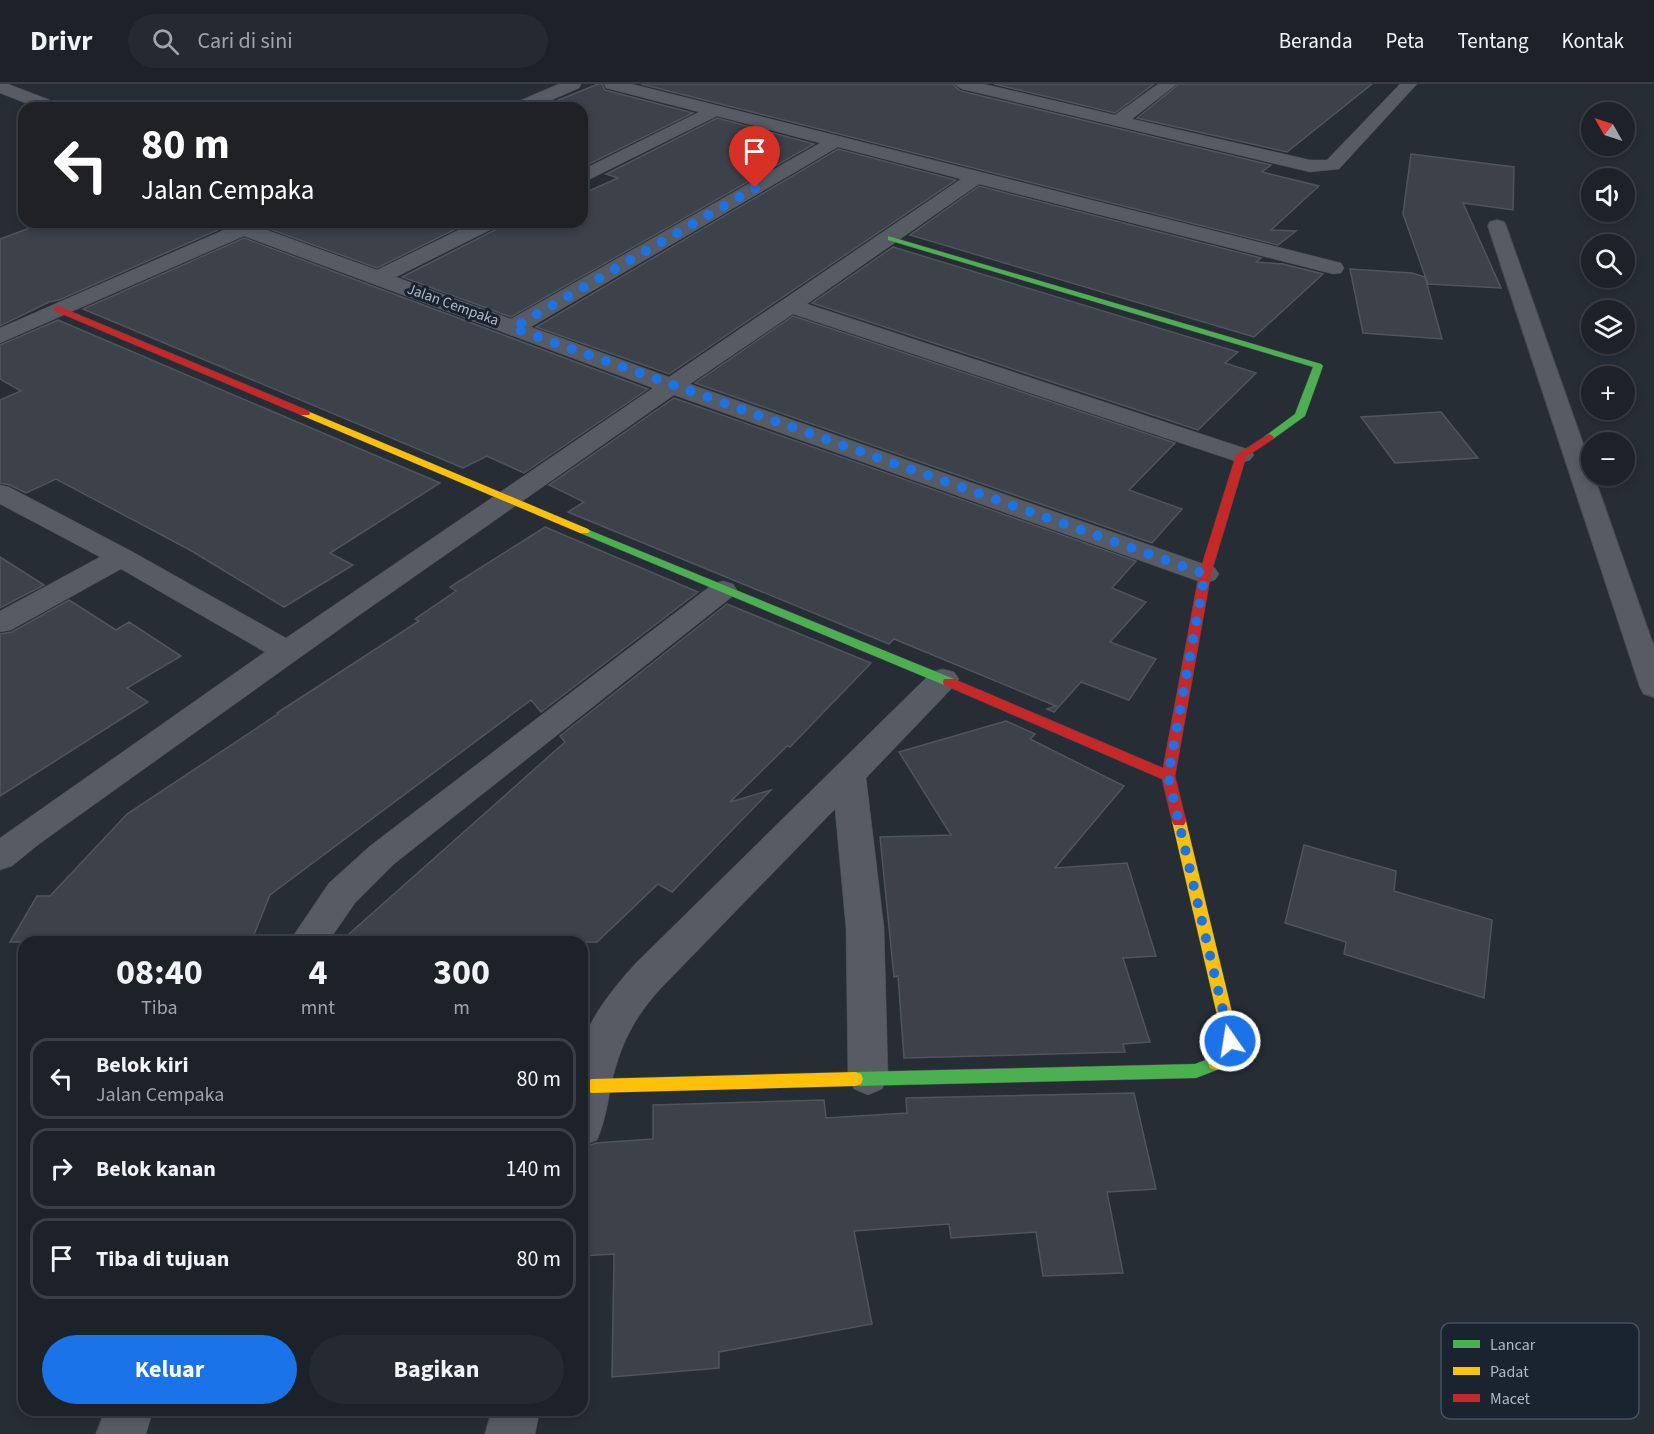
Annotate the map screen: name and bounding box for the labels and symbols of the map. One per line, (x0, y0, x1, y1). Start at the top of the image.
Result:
north arrow (1581, 102, 1635, 156)
pin (729, 126, 780, 188)
street label: Jalan Cempaka (404, 279, 502, 331)
position arrow (1198, 1009, 1262, 1073)
legend (1441, 1323, 1639, 1419)
text: Lancar (1490, 1334, 1536, 1356)
text: Padat (1490, 1361, 1529, 1383)
text: Macet (1490, 1388, 1530, 1410)

